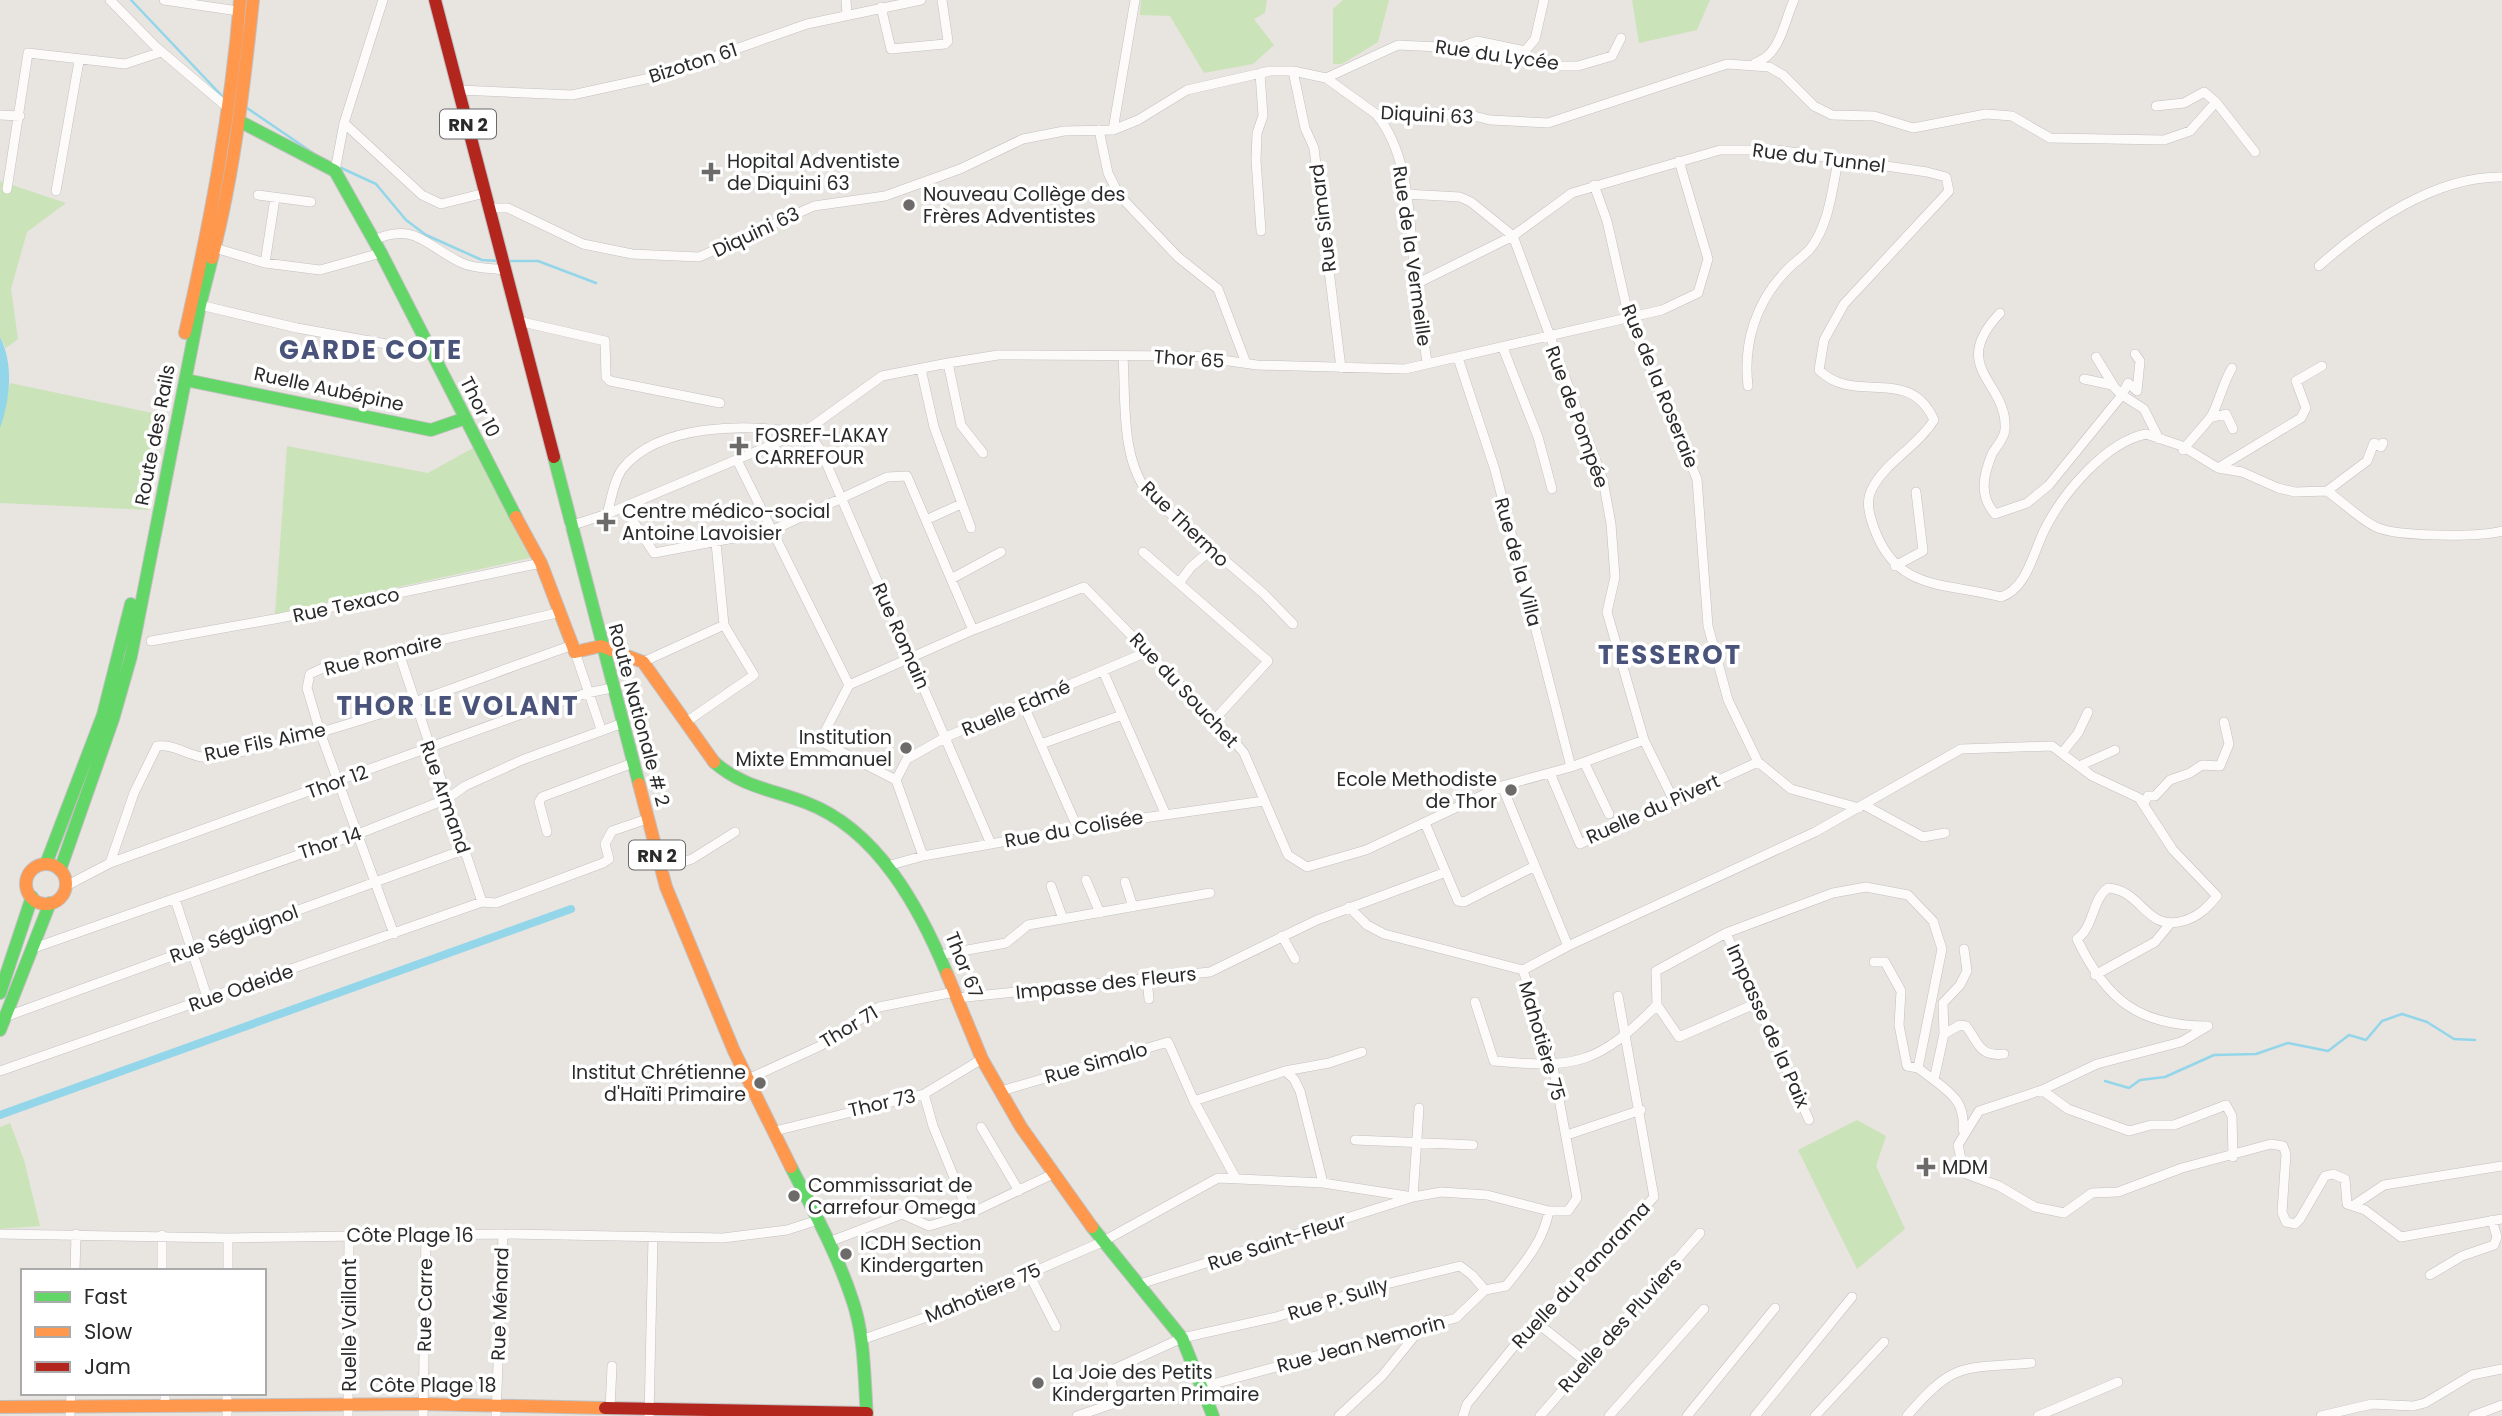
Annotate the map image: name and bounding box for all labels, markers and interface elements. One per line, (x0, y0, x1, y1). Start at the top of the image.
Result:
street label: Rue du Lycée (1433, 33, 1561, 77)
street label: Bizoton 61 (645, 36, 741, 90)
street label: Diquini 63 (1380, 99, 1474, 131)
road number: RN 2 (440, 110, 496, 139)
street label: Rue du Tunnel (1751, 136, 1887, 180)
place label: Hopital Adventiste de Diquini 63 (727, 148, 900, 197)
marker: Hopital Adventiste de Diquini 63 (701, 162, 721, 182)
street label: Rue Simard (1303, 162, 1343, 274)
street label: Rue de la Vermeille (1386, 164, 1438, 348)
place label: Nouveau Collège des Frères Adventistes (923, 181, 1125, 230)
marker: Nouveau Collège des Frères Adventistes (901, 197, 917, 213)
street label: Diquini 63 (708, 200, 804, 264)
street label: Rue de la Roseraie (1615, 300, 1705, 472)
district label: GARDE COTE (279, 332, 463, 368)
street label: Rue de Pompée (1539, 342, 1615, 492)
street label: Thor 65 (1153, 343, 1225, 375)
street label: Ruelle Aubépine (251, 360, 407, 418)
street label: Route des Rails (128, 362, 182, 508)
street label: Thor 10 (453, 372, 507, 442)
place label: FOSREF-LAKAY CARREFOUR (755, 422, 888, 471)
marker: FOSREF-LAKAY CARREFOUR (729, 436, 749, 456)
street label: Rue Thermo (1135, 475, 1235, 573)
street label: Rue de la Villa (1488, 494, 1548, 630)
place label: Centre médico-social Antoine Lavoisier (622, 498, 830, 547)
marker: Centre médico-social Antoine Lavoisier (596, 512, 616, 532)
street label: Rue Romain (866, 579, 936, 693)
street label: Rue Texaco (290, 581, 402, 629)
street label: Route Nationale # 2 (602, 621, 676, 809)
street label: Rue du Souchet (1123, 626, 1245, 754)
street label: Rue Romaire (321, 627, 445, 683)
district label: TESSEROT (1598, 637, 1742, 673)
street label: Ruelle Edmé (958, 673, 1074, 743)
district label: THOR LE VOLANT (336, 688, 580, 724)
street label: Rue Fils Aime (202, 716, 328, 768)
place label: Institution Mixte Emmanuel (736, 724, 892, 773)
street label: Rue Armand (413, 737, 477, 857)
marker: Institution Mixte Emmanuel (898, 740, 914, 756)
street label: Thor 12 (302, 758, 372, 806)
place label: Ecole Methodiste de Thor (1337, 766, 1497, 815)
street label: Ruelle du Pivert (1582, 767, 1724, 851)
marker: Ecole Methodiste de Thor (1503, 782, 1519, 798)
street label: Rue du Colisée (1003, 804, 1145, 854)
street label: Thor 14 (295, 820, 365, 866)
road number: RN 2 (629, 840, 685, 870)
street label: Rue Séguignol (166, 898, 302, 970)
street label: Thor 67 (939, 928, 989, 1002)
street label: Impasse de la Paix (1720, 940, 1816, 1112)
street label: Rue Odeide (185, 957, 297, 1019)
street label: Impasse des Fleurs (1014, 960, 1198, 1006)
street label: Mahotière 75 (1512, 978, 1572, 1104)
street label: Thor 71 (815, 999, 883, 1055)
street label: Rue Simalo (1042, 1035, 1150, 1091)
place label: Institut Chrétienne d'Haïti Primaire (571, 1059, 746, 1108)
marker: Institut Chrétienne d'Haïti Primaire (752, 1075, 768, 1091)
street label: Thor 73 (846, 1082, 918, 1124)
place label: MDM (1942, 1154, 1988, 1181)
marker: MDM (1916, 1157, 1936, 1177)
place label: Commissariat de Carrefour Omega (808, 1172, 976, 1221)
marker: Commissariat de Carrefour Omega (786, 1188, 802, 1204)
street label: Ruelle du Panorama (1506, 1195, 1656, 1355)
street label: Rue Saint-Fleur (1204, 1207, 1350, 1277)
street label: Côte Plage 16 (347, 1222, 473, 1249)
place label: ICDH Section Kindergarten (860, 1230, 984, 1279)
marker: ICDH Section Kindergarten (838, 1246, 854, 1262)
street label: Rue Ménard (485, 1247, 515, 1361)
street label: Ruelle des Pluviers (1552, 1252, 1688, 1398)
street label: Mahotiere 75 (921, 1257, 1045, 1329)
street label: Ruelle Vaillant (336, 1258, 363, 1392)
street label: Rue Carre (411, 1258, 439, 1352)
legend (21, 1269, 266, 1395)
street label: Rue P. Sully (1284, 1271, 1392, 1327)
text: Fast (84, 1282, 127, 1311)
street label: Rue Jean Nemorin (1274, 1309, 1448, 1379)
text: Slow (84, 1317, 132, 1346)
text: Jam (84, 1352, 131, 1381)
place label: La Joie des Petits Kindergarten Primaire (1052, 1359, 1259, 1408)
street label: Côte Plage 18 (370, 1372, 496, 1399)
marker: La Joie des Petits Kindergarten Primaire (1030, 1375, 1046, 1391)

